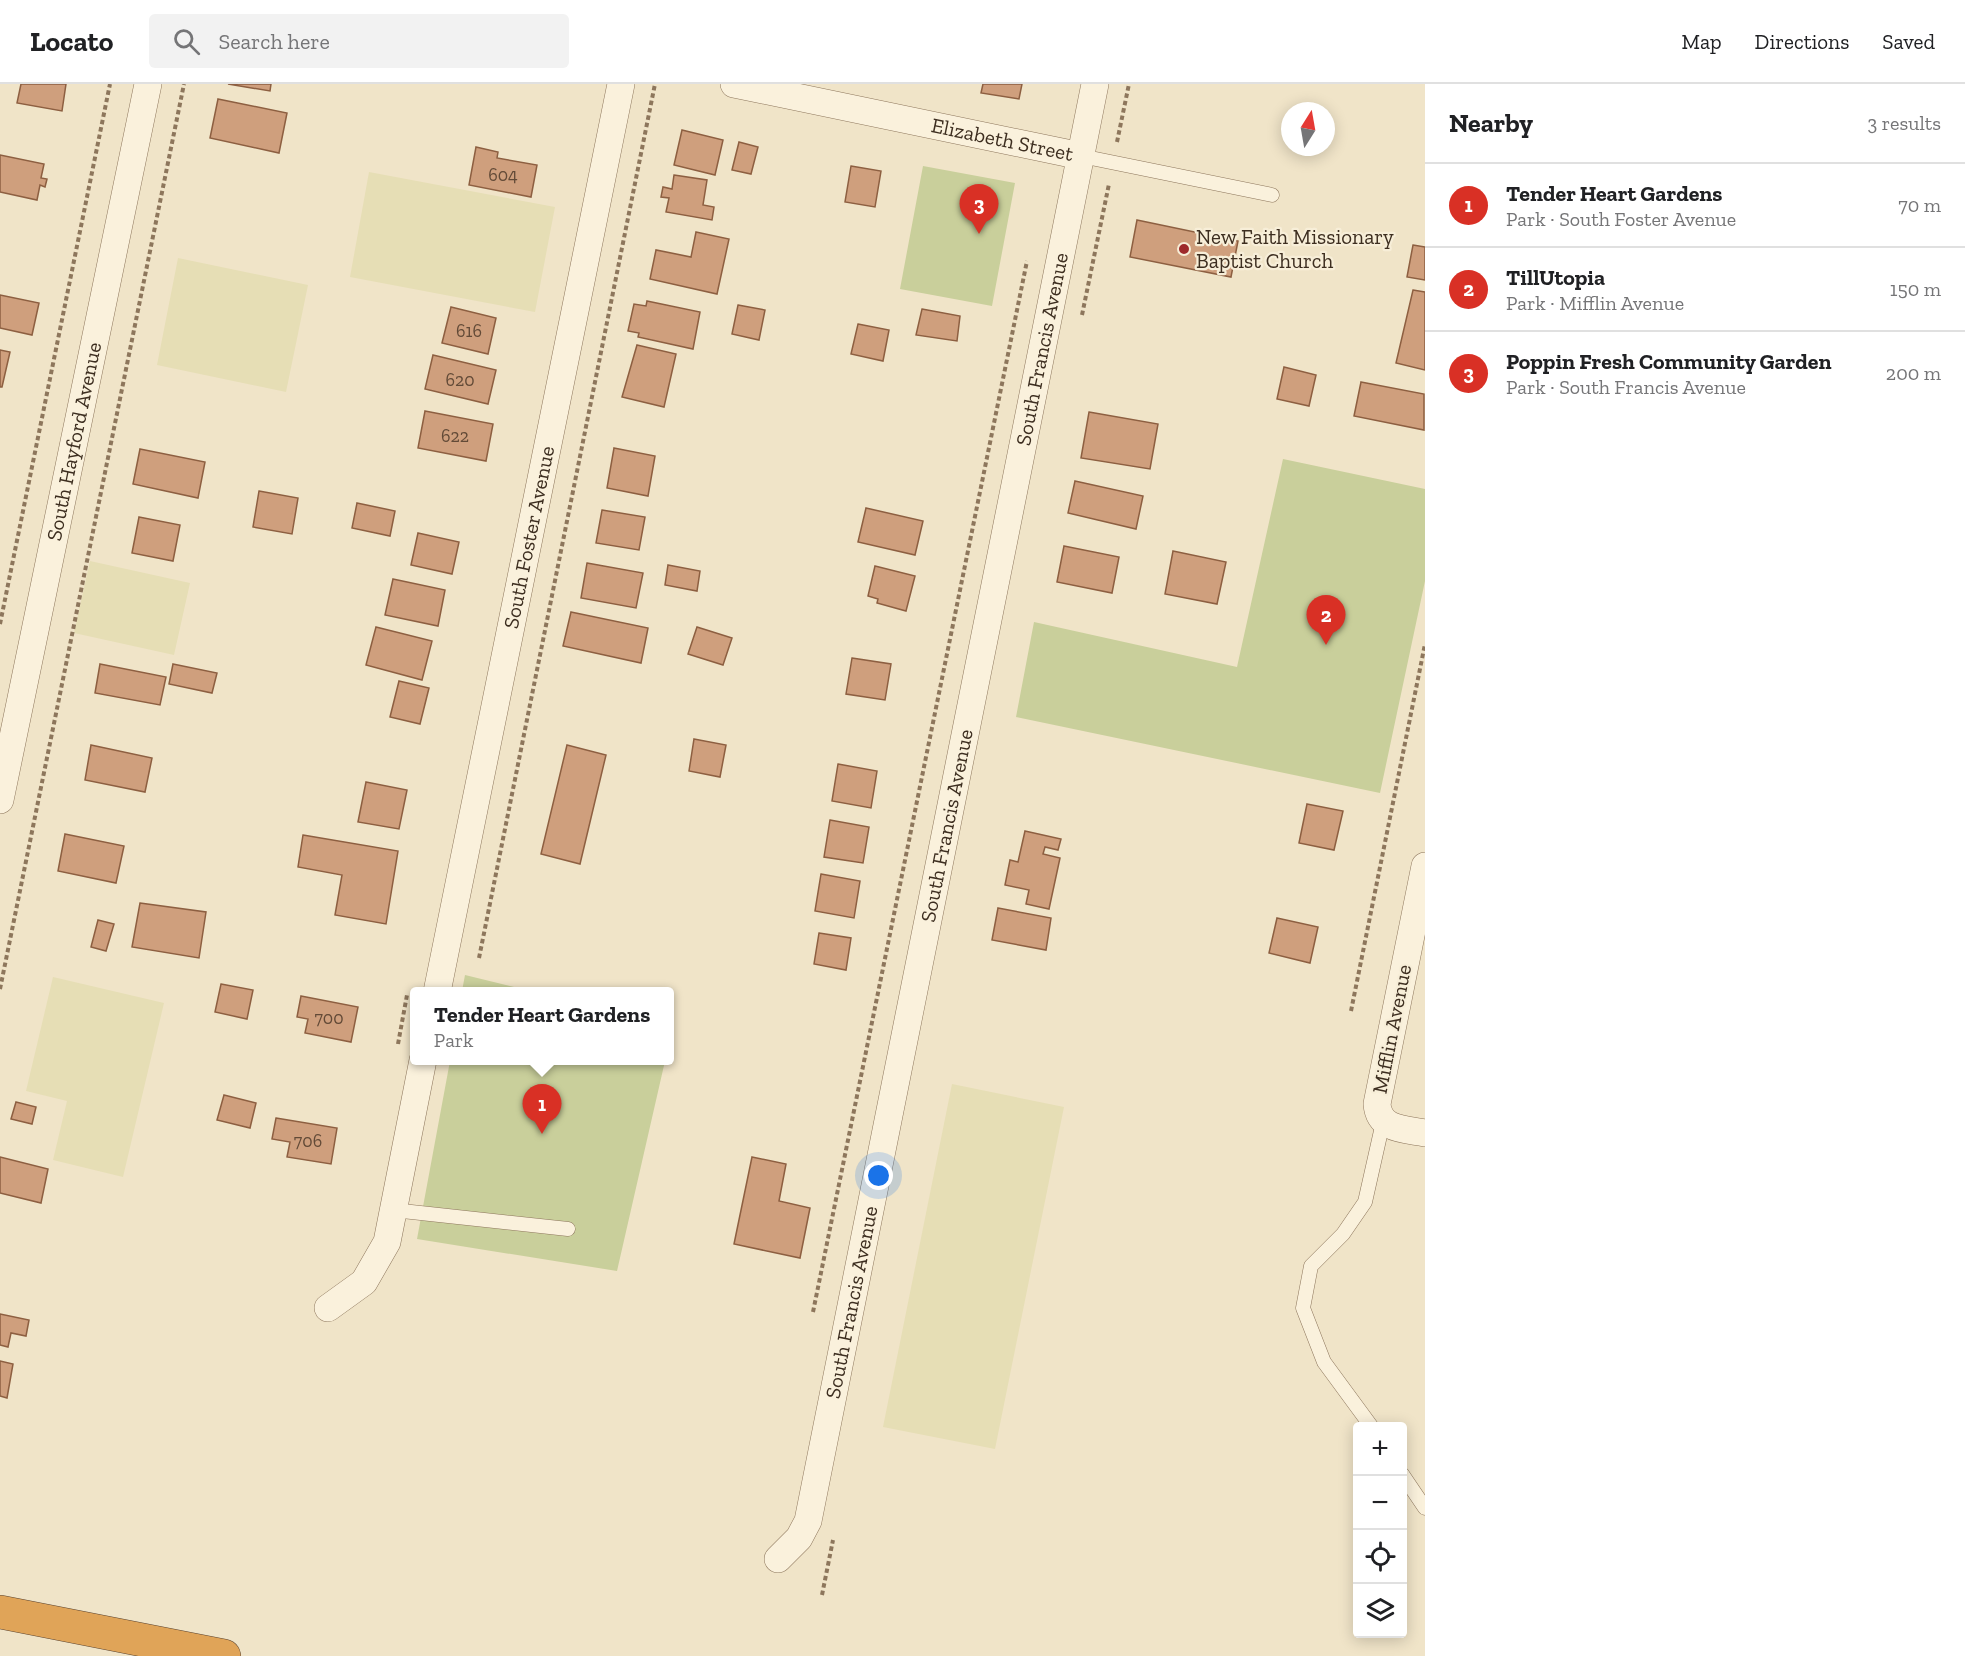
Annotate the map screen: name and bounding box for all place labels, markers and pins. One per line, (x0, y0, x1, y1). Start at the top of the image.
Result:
pin: 3 (960, 184, 998, 234)
place label: New Faith Missionary Baptist Church (1196, 224, 1394, 273)
marker: New Faith Missionary Baptist Church (1177, 242, 1191, 256)
pin: 2 (1306, 596, 1346, 645)
pin: 1 (522, 1084, 562, 1134)

